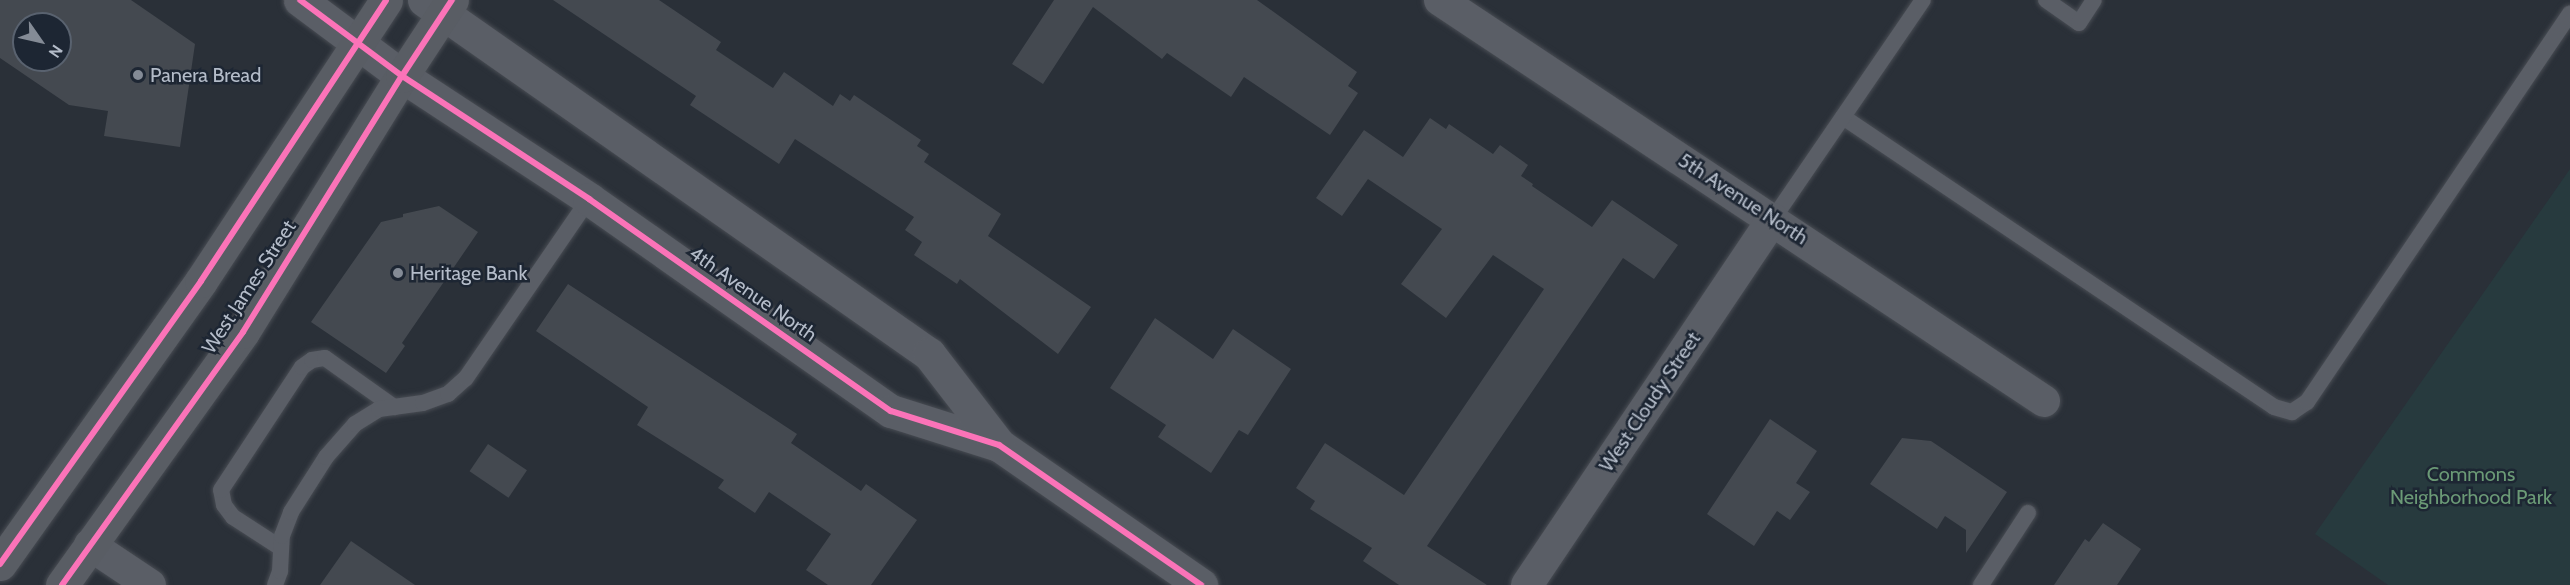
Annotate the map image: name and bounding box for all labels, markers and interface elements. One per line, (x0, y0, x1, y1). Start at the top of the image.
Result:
north arrow (12, 12, 72, 72)
text: N (45, 41, 67, 61)
place label: Panera Bread (150, 63, 261, 87)
marker: Panera Bread (131, 68, 145, 82)
street label: 5th Avenue North (1674, 148, 1812, 250)
street label: West James Street (197, 216, 301, 358)
street label: 4th Avenue North (685, 241, 821, 347)
place label: Heritage Bank (410, 261, 527, 285)
marker: Heritage Bank (391, 266, 405, 280)
street label: West Cloudy Street (1594, 328, 1706, 476)
park label: Commons Neighborhood Park (2390, 462, 2552, 509)

